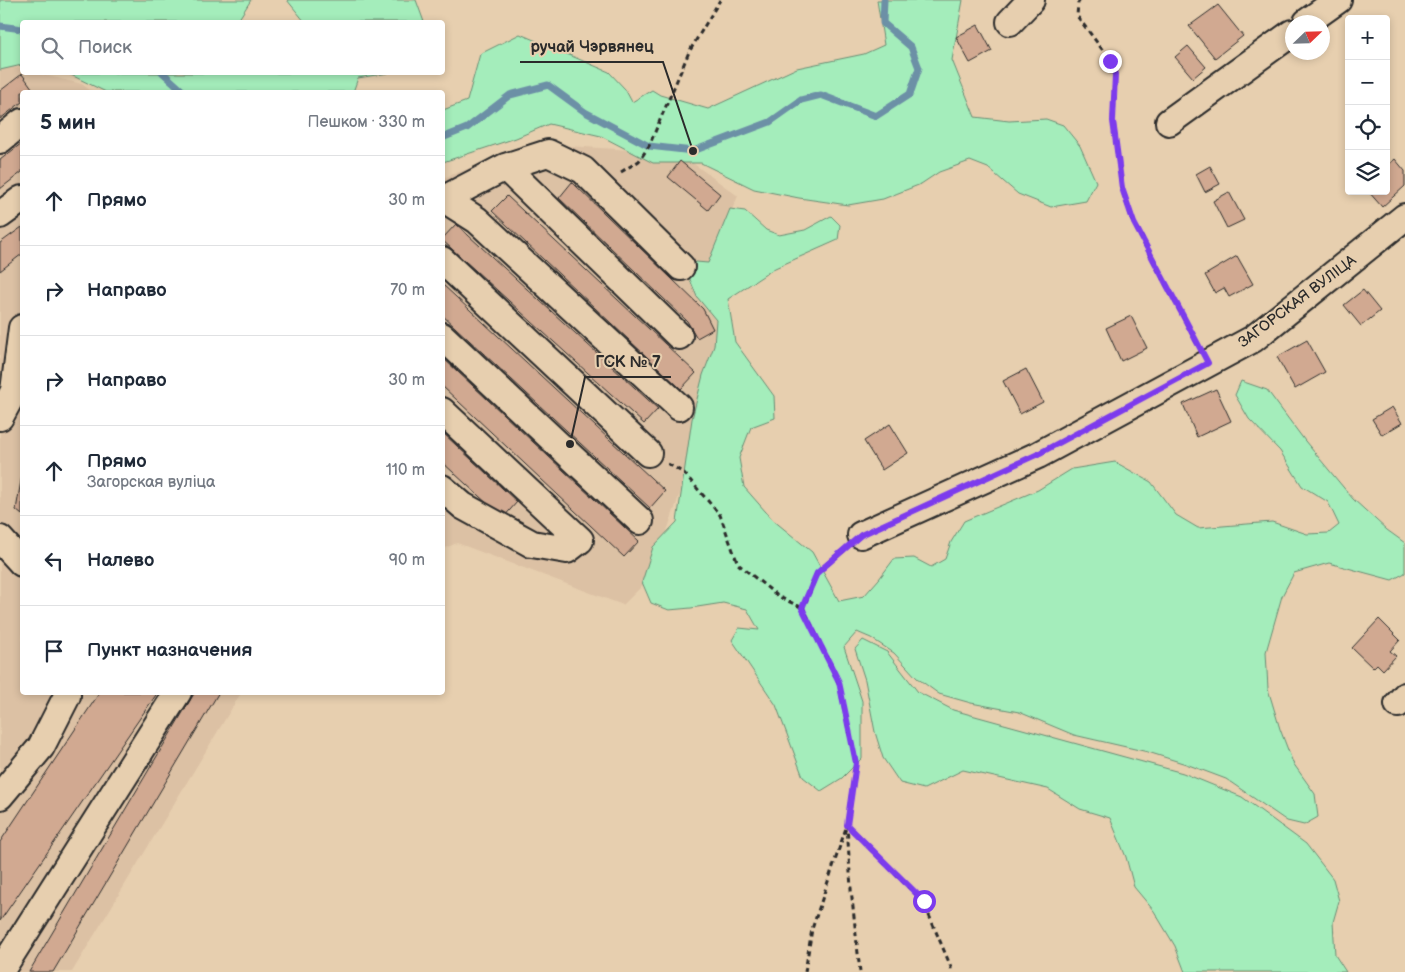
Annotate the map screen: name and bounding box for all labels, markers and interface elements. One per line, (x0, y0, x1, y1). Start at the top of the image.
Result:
north arrow (1285, 15, 1330, 60)
map controls (1345, 15, 1390, 195)
button: + (1345, 15, 1390, 60)
search box (20, 20, 445, 75)
callout: ручай Чэрвянец (520, 31, 663, 62)
icon: search (38, 34, 66, 62)
text: Поиск (78, 36, 132, 59)
text: ручай Чэрвянец (530, 38, 654, 57)
route end (1099, 50, 1122, 73)
button: − (1345, 60, 1390, 105)
button: locate (1345, 105, 1390, 150)
text: 5 мин (40, 110, 96, 135)
text: Пешком · 330 m (308, 113, 425, 132)
button: layers (1345, 150, 1390, 195)
icon: ahead (40, 187, 68, 215)
text: Прямо (87, 189, 147, 212)
text: 30 m (388, 191, 425, 210)
street label: ЗАГОРСКАЯ ВУЛІЦА (1235, 250, 1361, 352)
icon: right (40, 277, 68, 305)
text: Направо (87, 279, 167, 302)
text: 70 m (390, 281, 425, 300)
callout: ГСК № 7 (585, 346, 671, 377)
text: ГСК № 7 (595, 353, 661, 372)
icon: right (40, 367, 68, 395)
text: Направо (87, 369, 167, 392)
text: 30 m (388, 371, 425, 390)
text: Прямо (87, 450, 147, 473)
icon: ahead (40, 457, 68, 485)
text: 110 m (386, 461, 425, 480)
text: Загорская вуліца (87, 473, 215, 492)
icon: left (40, 547, 68, 575)
text: Налево (87, 549, 154, 572)
text: 90 m (389, 551, 425, 570)
icon: arrive (40, 637, 68, 665)
text: Пункт назначения (87, 639, 252, 662)
route start (913, 890, 936, 913)

